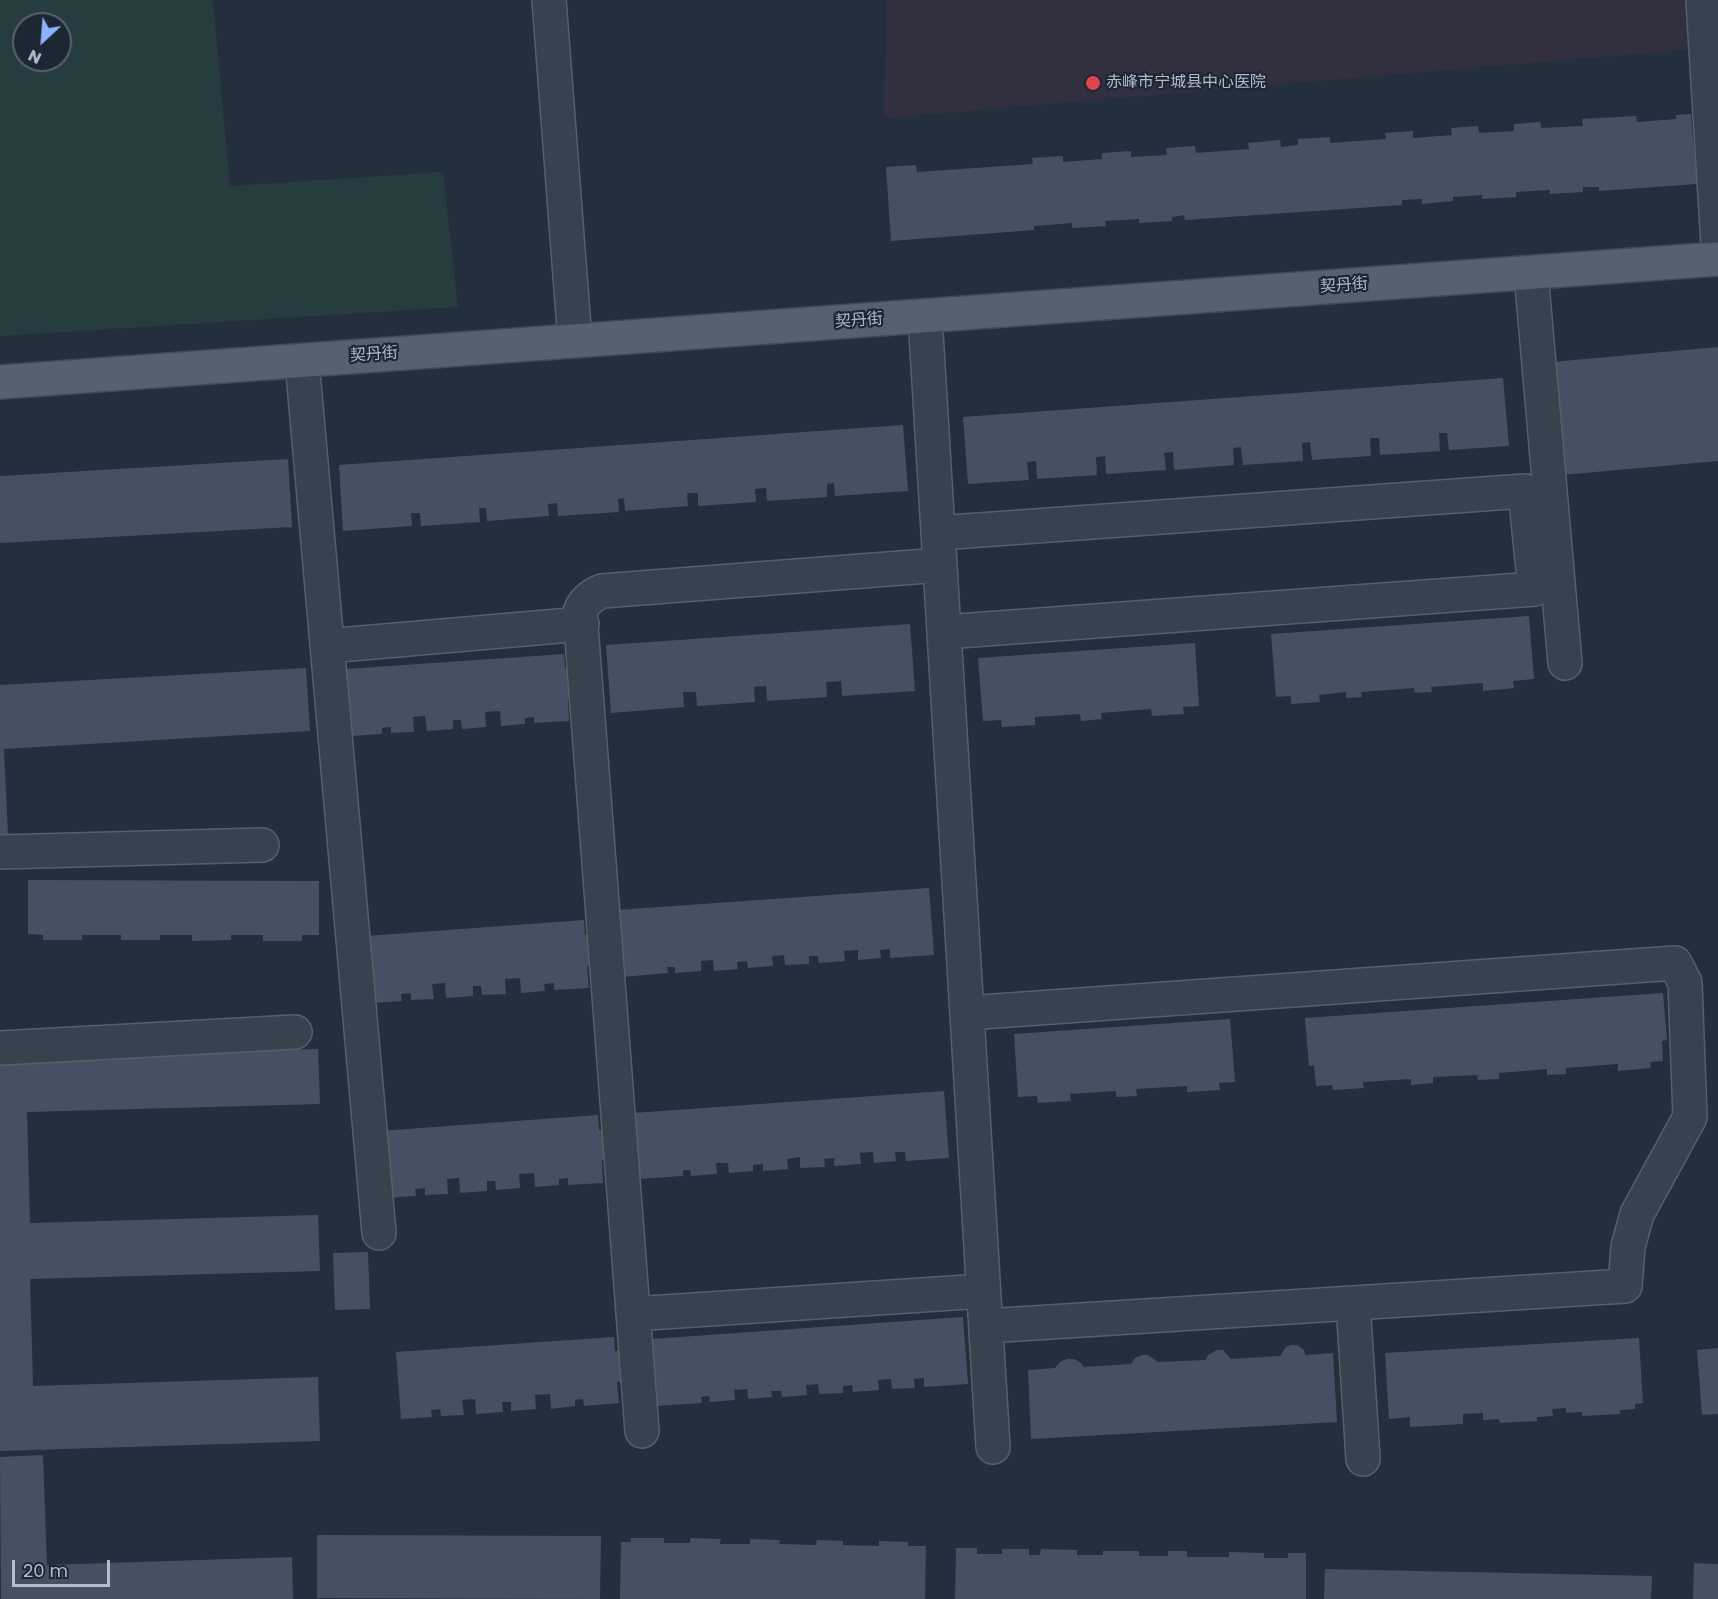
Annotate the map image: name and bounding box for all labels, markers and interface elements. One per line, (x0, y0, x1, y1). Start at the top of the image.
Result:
north arrow (12, 12, 72, 72)
text: N (24, 44, 45, 70)
place label: 赤峰市宁城县中心医院 (1106, 73, 1266, 93)
marker: 赤峰市宁城县中心医院 (1084, 74, 1102, 92)
street label: 契丹街 (1319, 275, 1369, 297)
street label: 契丹街 (834, 310, 884, 332)
street label: 契丹街 (349, 344, 399, 366)
scale bar (15, 1548, 112, 1586)
text: 20 m (23, 1558, 68, 1583)

